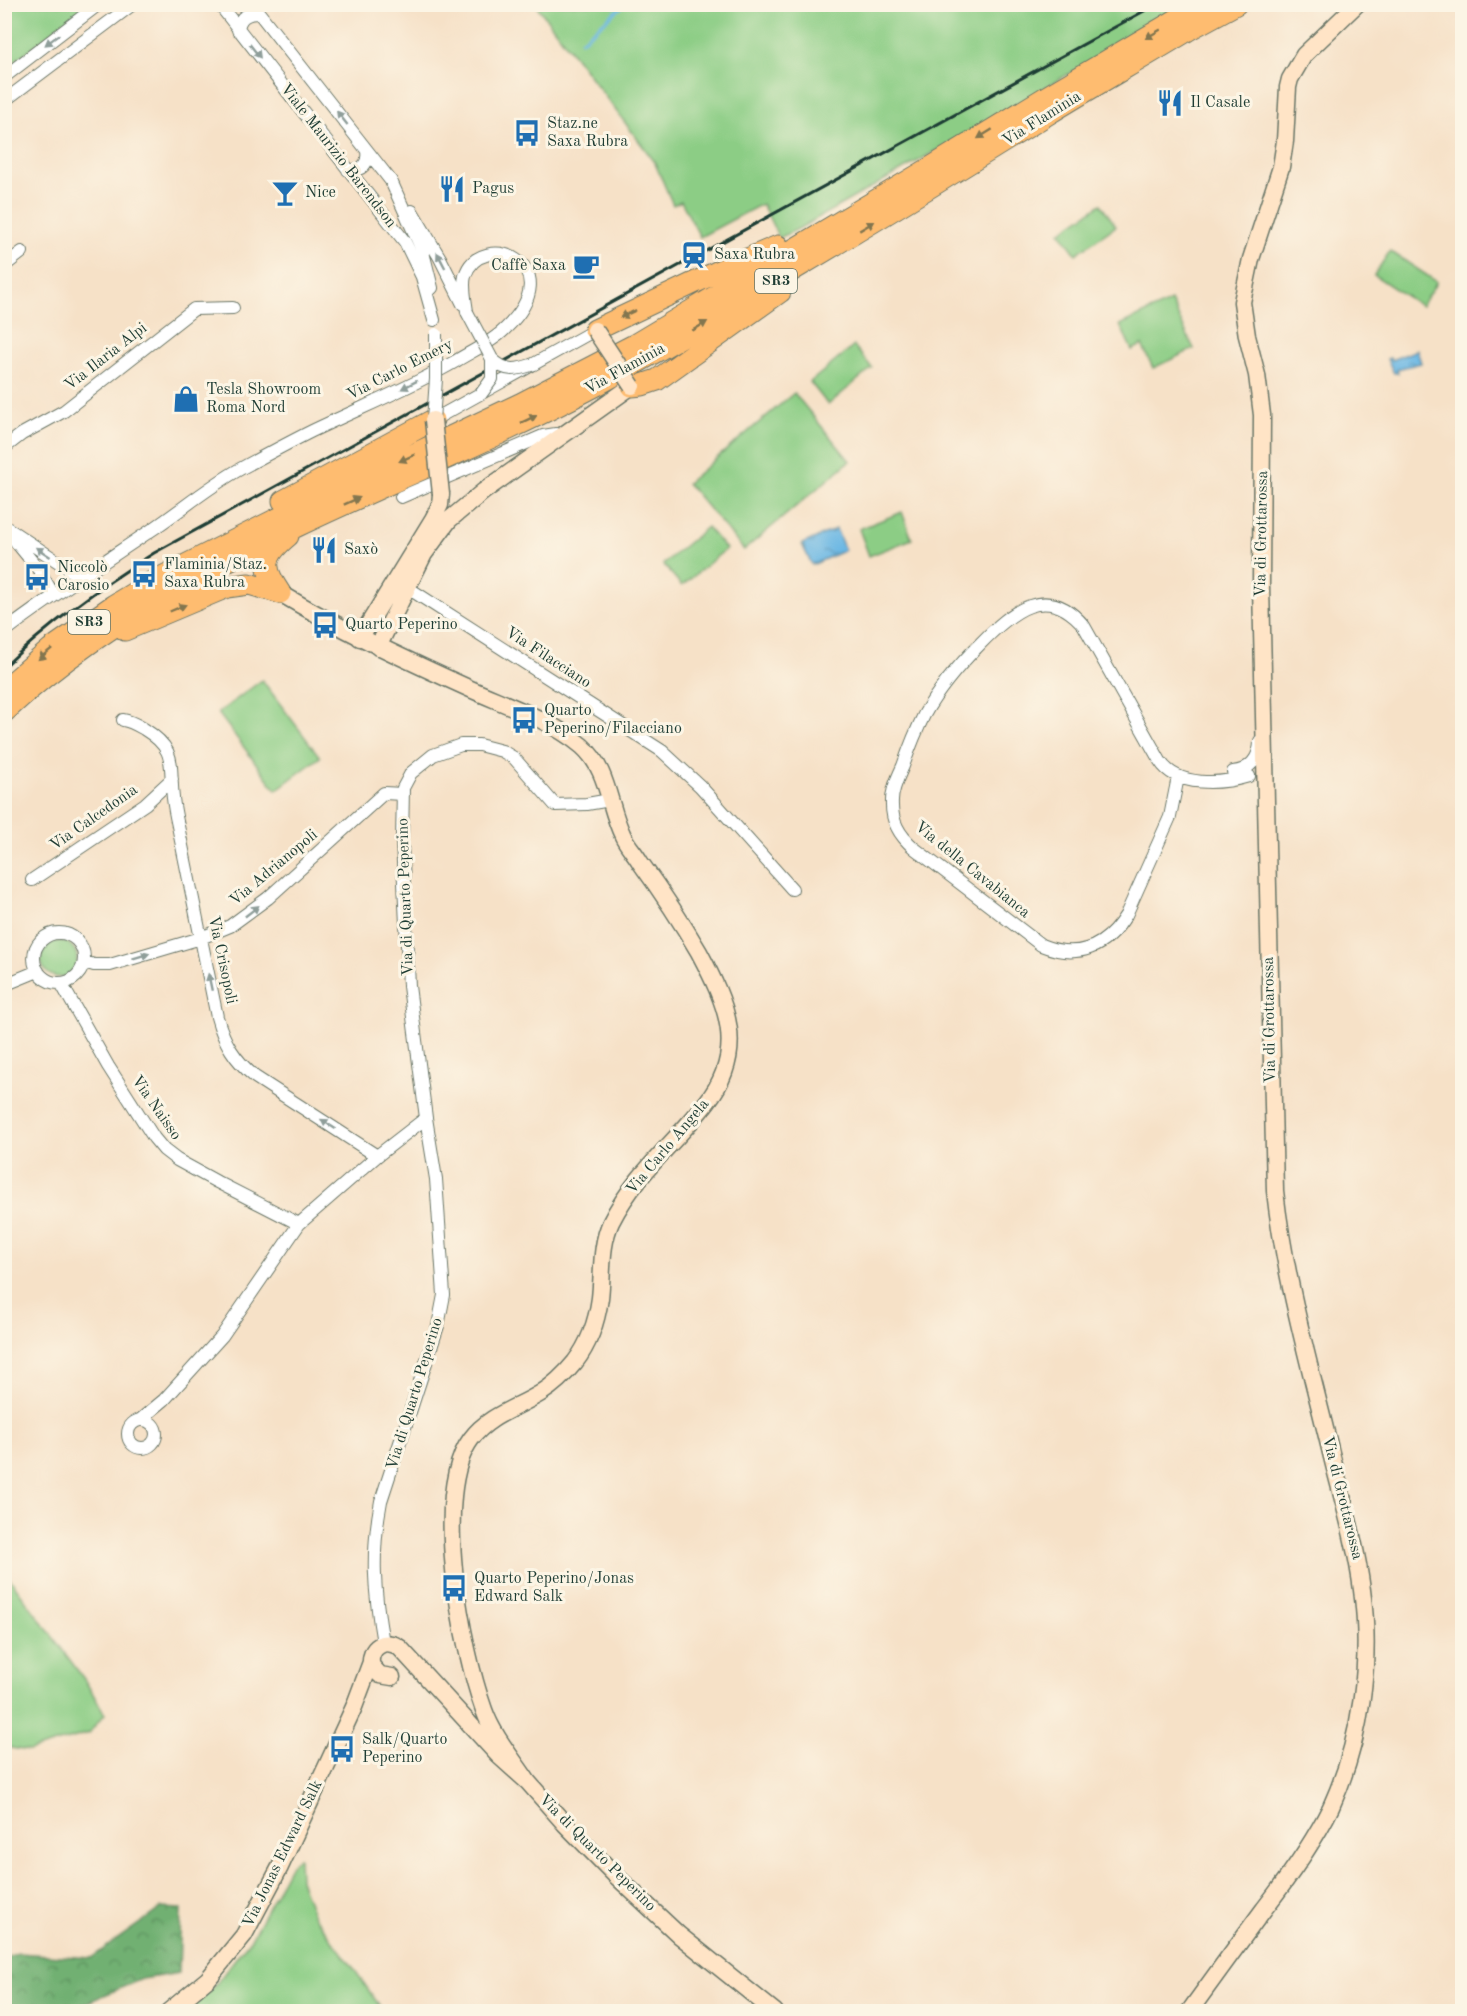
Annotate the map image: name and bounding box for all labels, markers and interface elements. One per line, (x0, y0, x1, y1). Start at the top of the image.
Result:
one-way arrow (1145, 28, 1161, 39)
one-way arrow (45, 34, 61, 46)
one-way arrow (248, 43, 261, 59)
street label: Viale Maurizio Barendson (277, 81, 399, 231)
restaurant icon: Il Casale (1155, 88, 1185, 118)
street label: Via Flaminia (1000, 89, 1084, 149)
place label: Il Casale (1190, 95, 1250, 111)
one-way arrow (335, 110, 348, 126)
place label: Staz.ne Saxa Rubra (547, 116, 628, 150)
bus stop icon: Staz.ne Saxa Rubra (512, 118, 542, 148)
one-way arrow (977, 128, 993, 139)
restaurant icon: Pagus (437, 174, 467, 204)
bar icon: Nice (270, 178, 300, 208)
place label: Pagus (472, 181, 514, 197)
place label: Nice (305, 185, 336, 201)
one-way arrow (859, 221, 876, 231)
station icon: Saxa Rubra (679, 240, 709, 270)
place label: Saxa Rubra (714, 247, 795, 263)
cafe icon: Caffè Saxa (571, 251, 601, 281)
one-way arrow (436, 252, 445, 269)
place label: Caffè Saxa (491, 258, 566, 274)
road number: SR3 (755, 269, 797, 293)
one-way arrow (620, 309, 637, 318)
street label: Via Ilaria Alpi (62, 320, 150, 394)
one-way arrow (692, 321, 709, 331)
street label: Via Carlo Emery (345, 336, 456, 404)
street label: Via Flaminia (582, 340, 668, 398)
one-way arrow (401, 380, 418, 390)
place label: Tesla Showroom Roma Nord (206, 382, 321, 416)
shop icon: Tesla Showroom Roma Nord (171, 384, 201, 414)
one-way arrow (520, 414, 537, 423)
one-way arrow (398, 453, 415, 462)
street label: Via di Grottarossa (1253, 470, 1271, 598)
one-way arrow (343, 496, 361, 506)
restaurant icon: Saxò (309, 535, 339, 565)
place label: Saxò (344, 542, 378, 558)
one-way arrow (35, 546, 51, 557)
place label: Flaminia/Staz. Saxa Rubra (164, 557, 267, 591)
bus stop icon: Flaminia/Staz. Saxa Rubra (129, 559, 159, 589)
place label: Niccolò Carosio (57, 560, 109, 594)
bus stop icon: Niccolò Carosio (22, 562, 52, 592)
one-way arrow (170, 603, 187, 612)
road number: SR3 (68, 610, 110, 634)
bus stop icon: Quarto Peperino (310, 610, 340, 640)
place label: Quarto Peperino (345, 617, 458, 633)
street label: Via Filacciano (502, 624, 594, 692)
one-way arrow (37, 647, 53, 660)
place label: Quarto Peperino/Filacciano (544, 703, 682, 737)
bus stop icon: Quarto Peperino/Filacciano (509, 705, 539, 735)
street label: Via Calcedonia (47, 782, 141, 854)
street label: Via di Quarto Peperino (395, 818, 417, 976)
street label: Via della Cavabianca (911, 819, 1033, 921)
street label: Via Adrianopoli (227, 827, 321, 909)
one-way arrow (244, 904, 260, 917)
street label: Via Crisopoli (205, 914, 239, 1006)
one-way arrow (132, 951, 150, 960)
street label: Via di Grottarossa (1261, 956, 1279, 1084)
one-way arrow (205, 972, 214, 991)
street label: Via Naisso (128, 1073, 184, 1143)
street label: Via Carlo Angela (624, 1096, 713, 1198)
one-way arrow (320, 1118, 336, 1130)
street label: Via di Quarto Peperino (384, 1316, 446, 1472)
street label: Via di Grottarossa (1319, 1434, 1365, 1562)
place label: Quarto Peperino/Jonas Edward Salk (474, 1571, 634, 1605)
bus stop icon: Quarto Peperino/Jonas Edward Salk (439, 1573, 469, 1603)
place label: Salk/Quarto Peperino (362, 1732, 447, 1766)
bus stop icon: Salk/Quarto Peperino (327, 1734, 357, 1764)
street label: Via Jonas Edward Salk (240, 1778, 326, 1930)
street label: Via di Quarto Peperino (535, 1791, 659, 1915)

